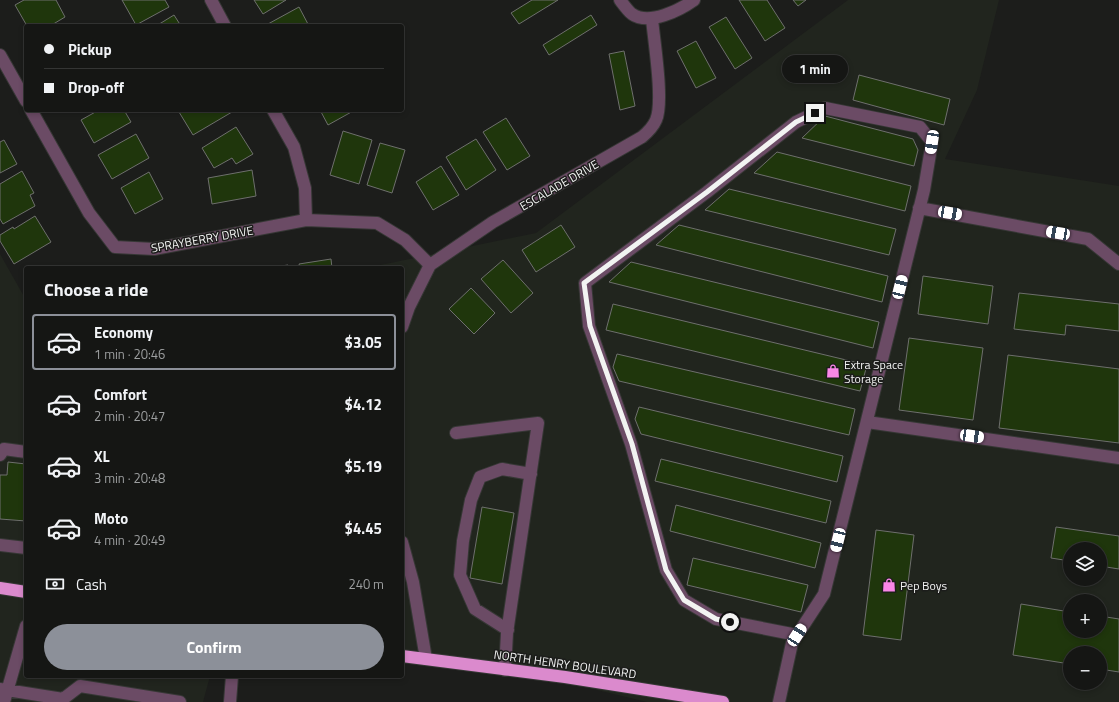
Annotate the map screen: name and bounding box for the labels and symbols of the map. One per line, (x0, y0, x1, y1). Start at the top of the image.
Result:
callout: 1 min (782, 55, 848, 83)
route end (806, 104, 824, 122)
car (924, 129, 940, 155)
street label: ESCALADE DRIVE (516, 154, 602, 215)
car (937, 205, 963, 221)
street label: SPRAYBERRY DRIVE (149, 221, 255, 257)
car (1045, 225, 1071, 241)
car (891, 274, 909, 300)
place label: Extra Space Storage (844, 355, 903, 388)
shop icon: Extra Space Storage (825, 363, 841, 379)
car (959, 428, 985, 444)
car (829, 527, 847, 553)
place label: Pep Boys (900, 576, 947, 595)
shop icon: Pep Boys (881, 577, 897, 593)
route start (721, 613, 739, 631)
car (785, 622, 809, 648)
street label: NORTH HENRY BOULEVARD (492, 645, 638, 683)

